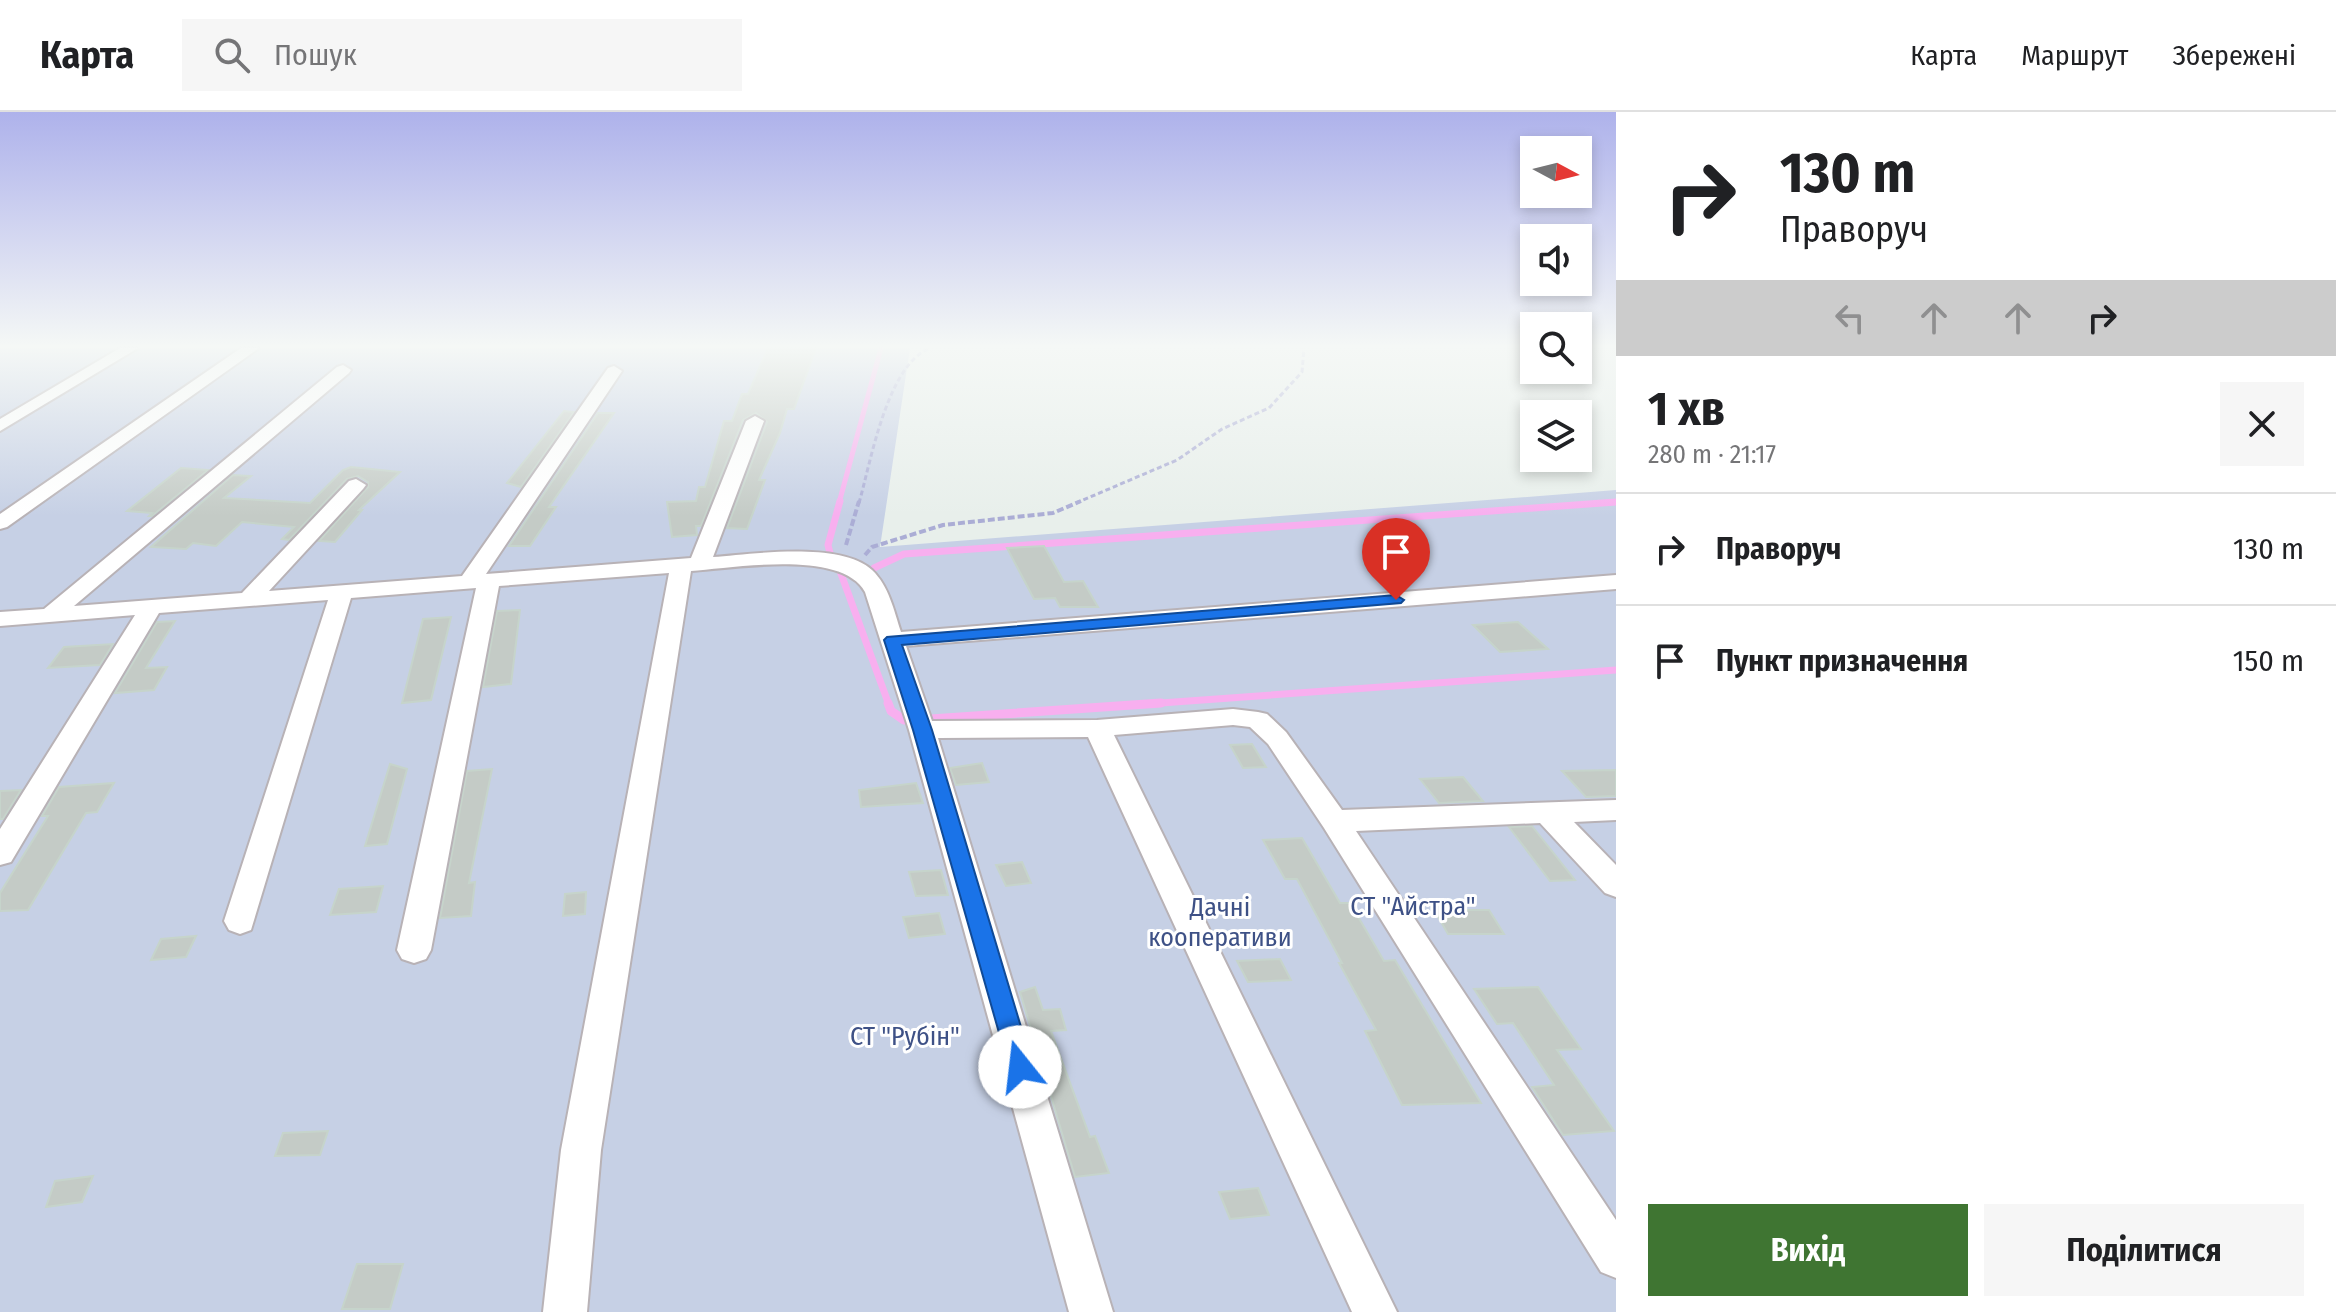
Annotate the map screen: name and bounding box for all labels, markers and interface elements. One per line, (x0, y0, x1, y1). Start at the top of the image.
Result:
search box (182, 19, 742, 91)
text: Карта (40, 32, 134, 78)
icon: search (210, 33, 254, 77)
text: Пошук (274, 37, 357, 73)
text: Карта (1910, 39, 1977, 72)
text: Маршрут (2021, 39, 2128, 72)
text: Збережені (2172, 39, 2296, 72)
north arrow (1520, 136, 1592, 208)
map controls (1520, 136, 1592, 472)
text: 130 m (1780, 140, 1915, 207)
icon: right (1648, 144, 1752, 248)
text: Праворуч (1780, 208, 1928, 252)
button: sound (1520, 224, 1592, 296)
icon: left (1828, 296, 1872, 340)
icon: ahead (1912, 296, 1956, 340)
icon: ahead (1996, 296, 2040, 340)
icon: right (2080, 296, 2124, 340)
button: search (1520, 312, 1592, 384)
text: 1 хв (1648, 380, 1725, 438)
button: close (2220, 382, 2304, 466)
button: layers (1520, 400, 1592, 472)
text: 280 m · 21:17 (1648, 439, 1776, 470)
pin (1362, 518, 1430, 600)
icon: right (1648, 527, 1692, 571)
icon: arrive (1374, 530, 1418, 574)
text: Праворуч (1716, 531, 1841, 567)
text: 130 m (2233, 531, 2304, 567)
icon: arrive (1648, 639, 1692, 683)
text: Пункт призначення (1716, 643, 1968, 679)
text: 150 m (2233, 643, 2304, 679)
park label: СТ "Айстра" (1350, 891, 1476, 922)
park label: Дачні кооперативи (1148, 892, 1292, 953)
park label: СТ "Рубін" (850, 1021, 960, 1052)
position arrow (978, 1025, 1062, 1109)
button: Вихід (1648, 1204, 1968, 1296)
button: Поділитися (1984, 1204, 2304, 1296)

